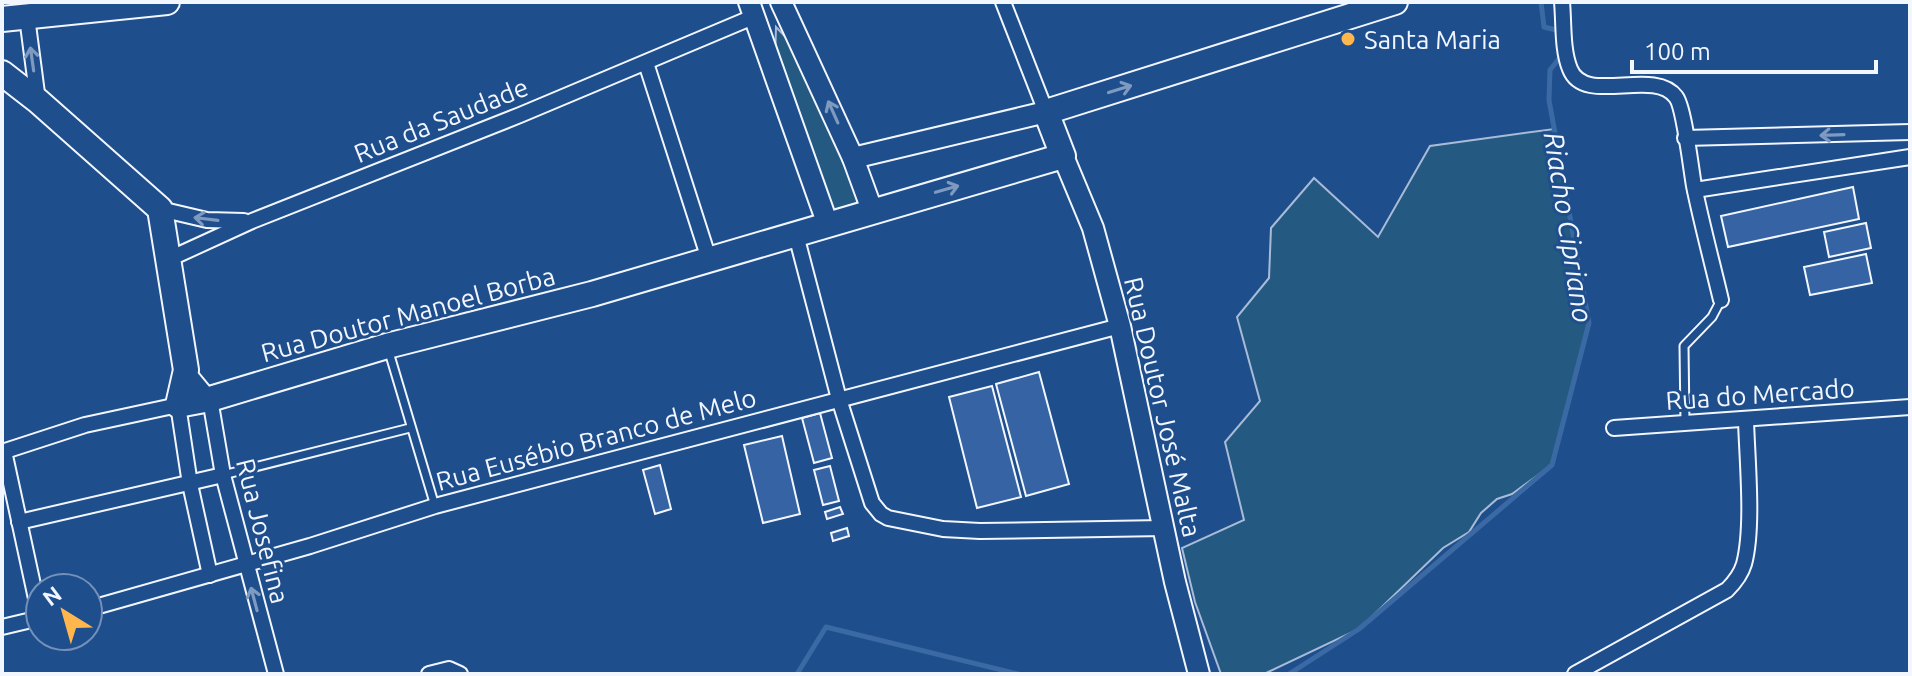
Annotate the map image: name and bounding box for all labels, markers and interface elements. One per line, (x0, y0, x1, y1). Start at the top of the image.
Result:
scale bar (1632, 24, 1876, 74)
place label: Santa Maria (1364, 25, 1501, 54)
marker: Santa Maria (1339, 30, 1357, 48)
text: 100 m (1644, 38, 1711, 65)
one-way arrow (25, 46, 40, 73)
street label: Rua da Saudade (350, 72, 532, 168)
one-way arrow (1107, 81, 1132, 95)
one-way arrow (824, 100, 839, 125)
one-way arrow (1819, 127, 1846, 142)
water label: Riacho Cipriano (1539, 130, 1599, 324)
one-way arrow (934, 181, 960, 196)
one-way arrow (194, 211, 219, 226)
street label: Rua Doutor Manoel Borba (258, 261, 558, 367)
street label: Rua Doutor José Malta (1119, 274, 1207, 540)
street label: Rua do Mercado (1665, 373, 1855, 415)
street label: Rua Eusébio Branco de Melo (433, 382, 759, 496)
street label: Rua Josefina (231, 455, 295, 607)
north arrow (24, 572, 104, 652)
text: N (38, 581, 66, 611)
one-way arrow (246, 587, 261, 613)

